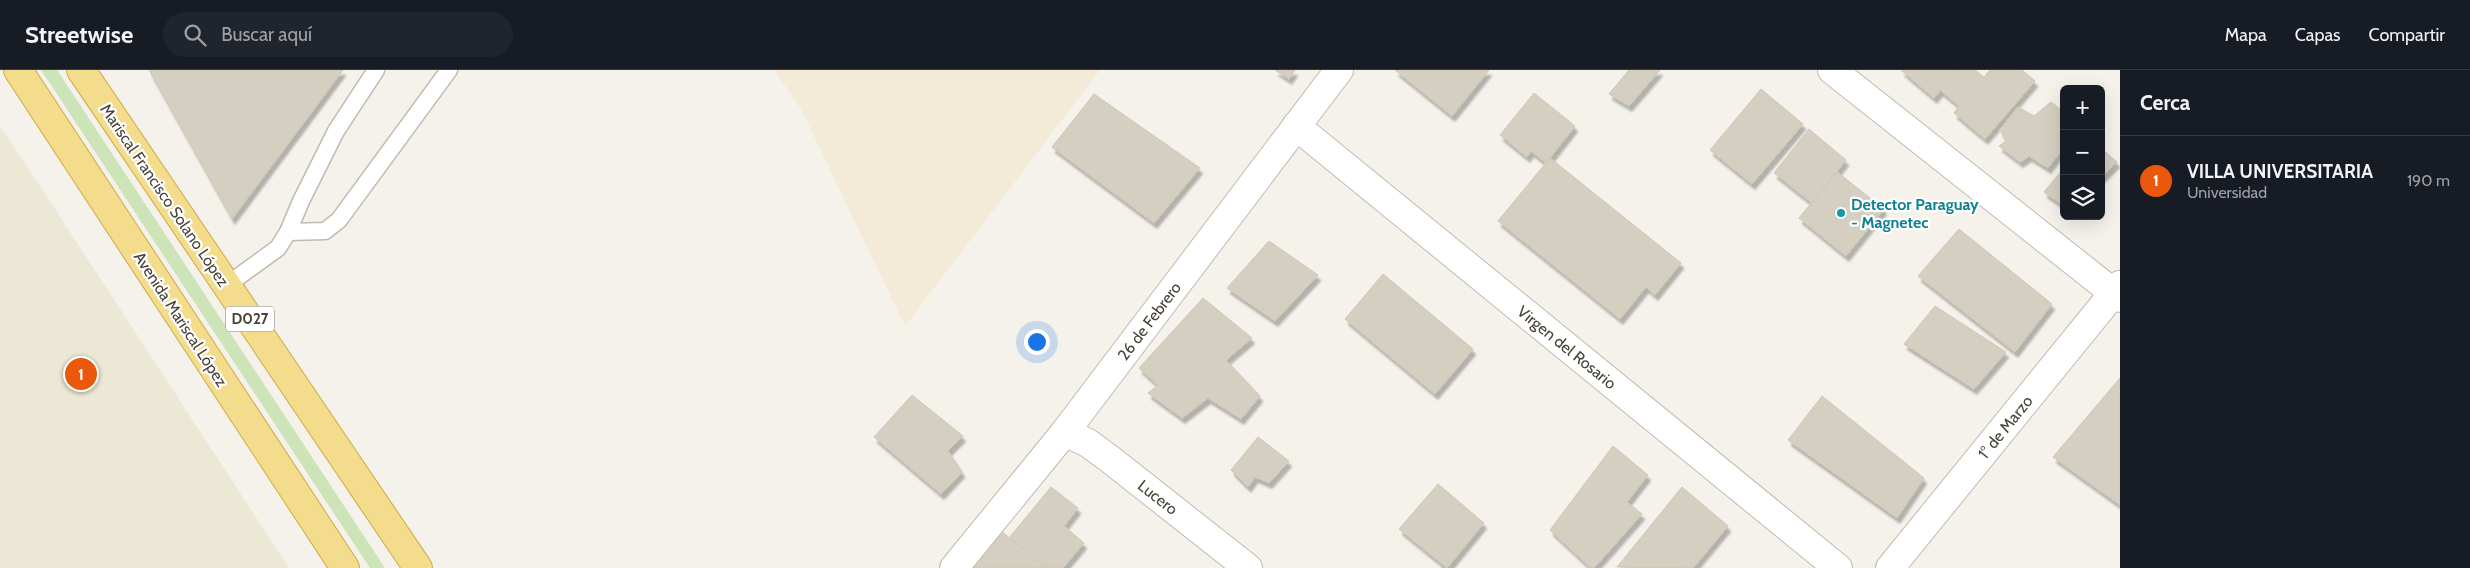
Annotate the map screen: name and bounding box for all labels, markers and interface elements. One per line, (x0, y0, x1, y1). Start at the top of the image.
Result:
search box (163, 12, 513, 57)
text: Streetwise (25, 20, 133, 49)
icon: search (181, 21, 209, 49)
text: Buscar aquí (221, 23, 312, 46)
text: Mapa (2225, 24, 2267, 46)
text: Capas (2295, 24, 2341, 46)
text: Compartir (2369, 24, 2445, 46)
map controls (2060, 85, 2105, 220)
button: + (2060, 85, 2105, 130)
text: Cerca (2140, 90, 2190, 115)
street label: Mariscal Francisco Solano López (96, 100, 233, 291)
button: − (2060, 130, 2105, 175)
text: VILLA UNIVERSITARIA (2187, 160, 2373, 183)
text: 1 (2153, 171, 2159, 190)
text: 190 m (2407, 171, 2450, 190)
button: layers (2060, 175, 2105, 220)
text: Universidad (2187, 183, 2267, 202)
place label: Detector Paraguay - Magnetec (1851, 195, 1979, 232)
marker: Detector Paraguay - Magnetec (1835, 207, 1847, 219)
street label: Avenida Mariscal López (130, 248, 232, 391)
street label: 26 de Febrero (1114, 278, 1185, 364)
street label: Virgen del Rosario (1513, 302, 1620, 393)
road number: D027 (226, 306, 274, 332)
your location (1024, 329, 1050, 355)
pin: 1 (65, 355, 97, 393)
street label: 1° de Marzo (1974, 392, 2037, 463)
street label: Lucero (1134, 476, 1182, 519)

